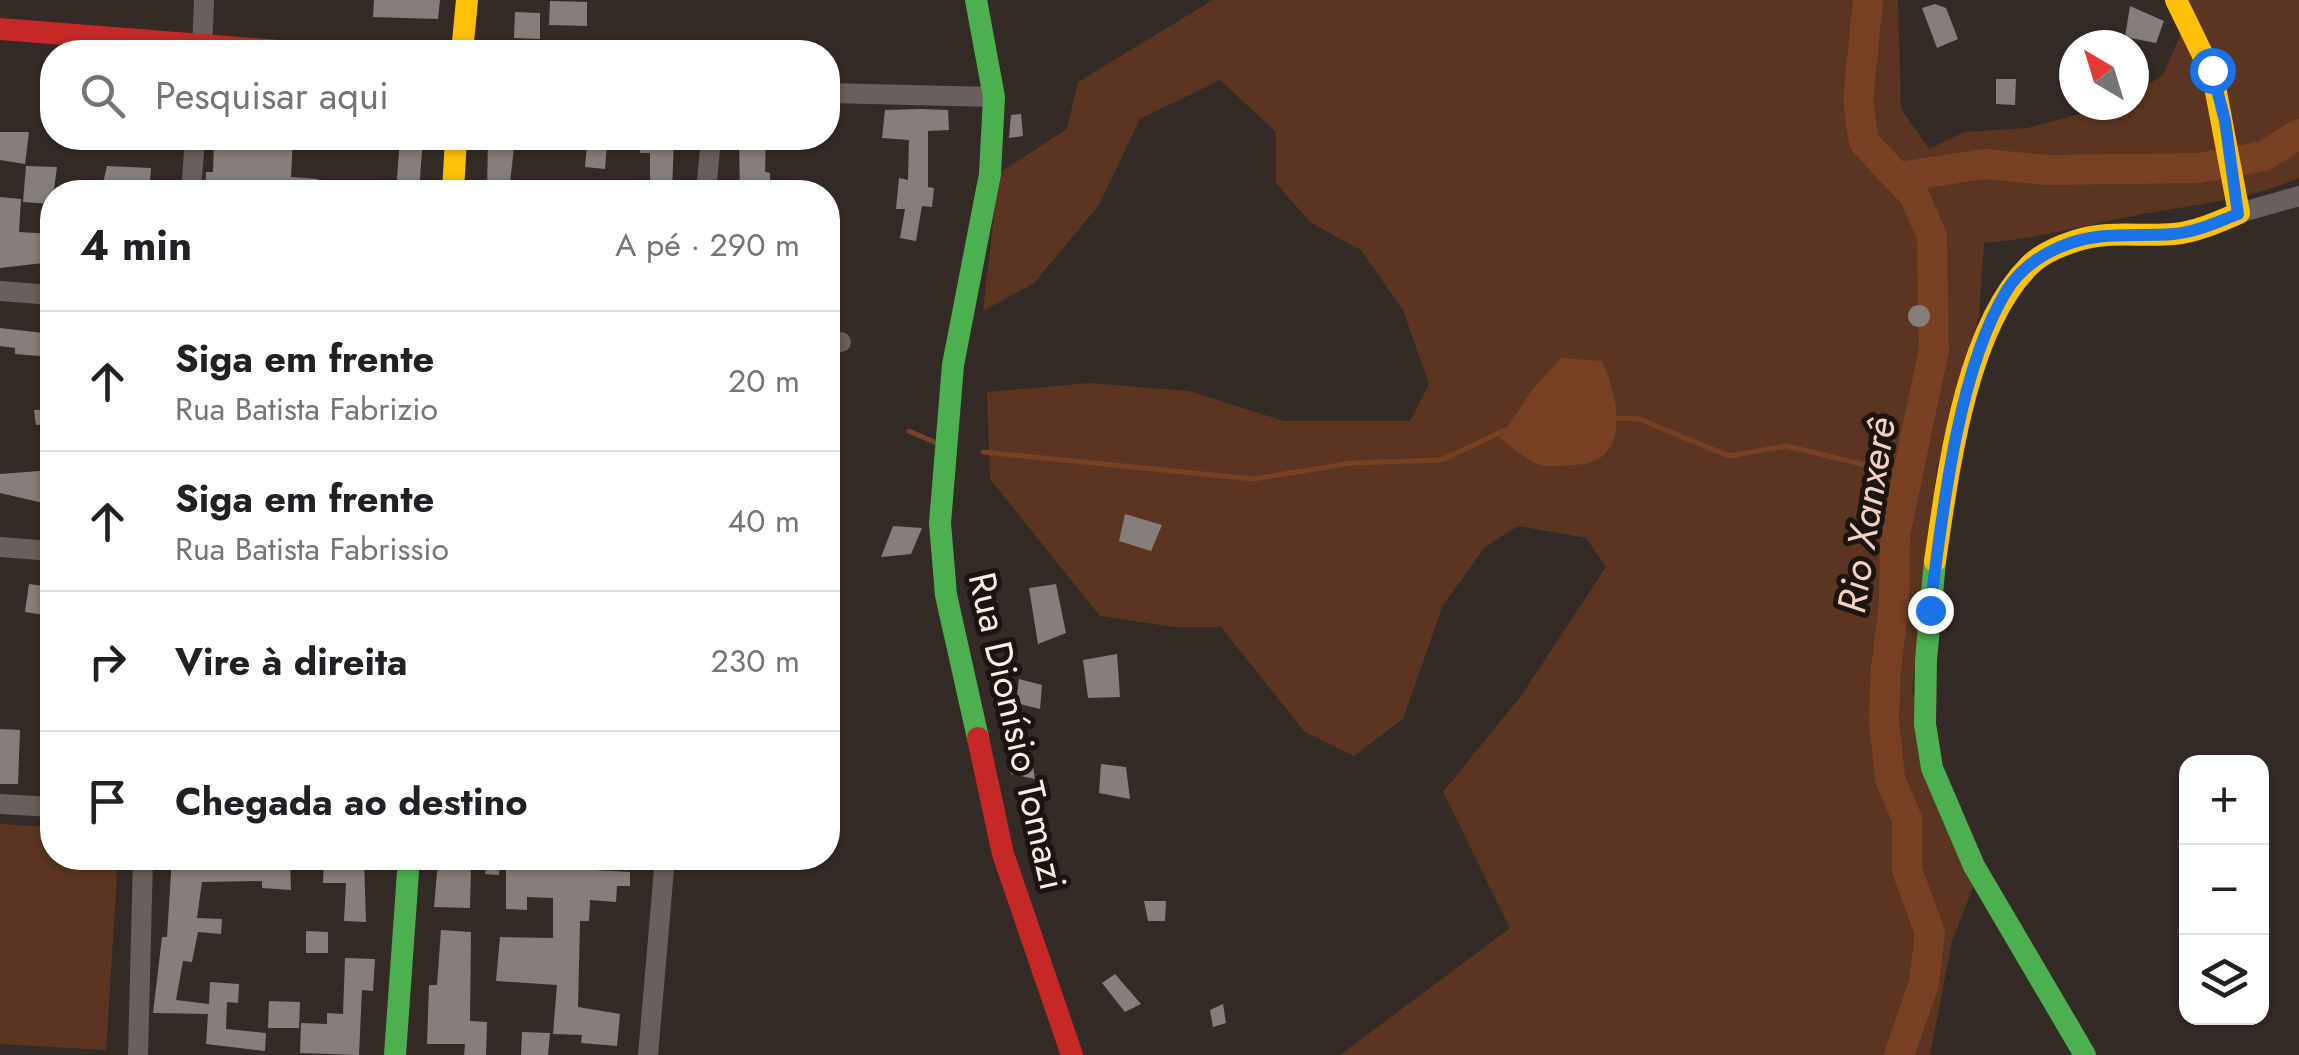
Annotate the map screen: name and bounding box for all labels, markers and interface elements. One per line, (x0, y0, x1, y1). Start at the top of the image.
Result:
north arrow (2059, 30, 2149, 120)
search box (40, 40, 840, 150)
route start (2190, 48, 2236, 94)
icon: search (75, 68, 130, 123)
text: Pesquisar aqui (155, 68, 389, 123)
text: 4 min (80, 215, 192, 276)
text: A pé · 290 m (615, 222, 800, 268)
text: Siga em frente (175, 331, 434, 386)
icon: ahead (80, 354, 135, 409)
text: 20 m (728, 358, 800, 404)
text: Rua Batista Fabrizio (175, 386, 438, 432)
water label: Rio Xanxerê (1822, 413, 1910, 617)
text: Siga em frente (175, 471, 434, 526)
icon: ahead (80, 494, 135, 549)
text: 40 m (728, 498, 800, 544)
text: Rua Batista Fabrissio (175, 526, 449, 572)
street label: Rua Dionísio Tomazi (955, 567, 1081, 895)
route end (1908, 588, 1954, 634)
icon: right (80, 634, 135, 689)
text: Vire à direita (175, 634, 408, 689)
text: 230 m (711, 638, 800, 684)
map controls (2179, 755, 2269, 1025)
button: + (2179, 755, 2269, 845)
icon: arrive (80, 774, 135, 829)
text: Chegada ao destino (175, 774, 528, 829)
button: − (2179, 845, 2269, 935)
button: layers (2179, 935, 2269, 1025)

